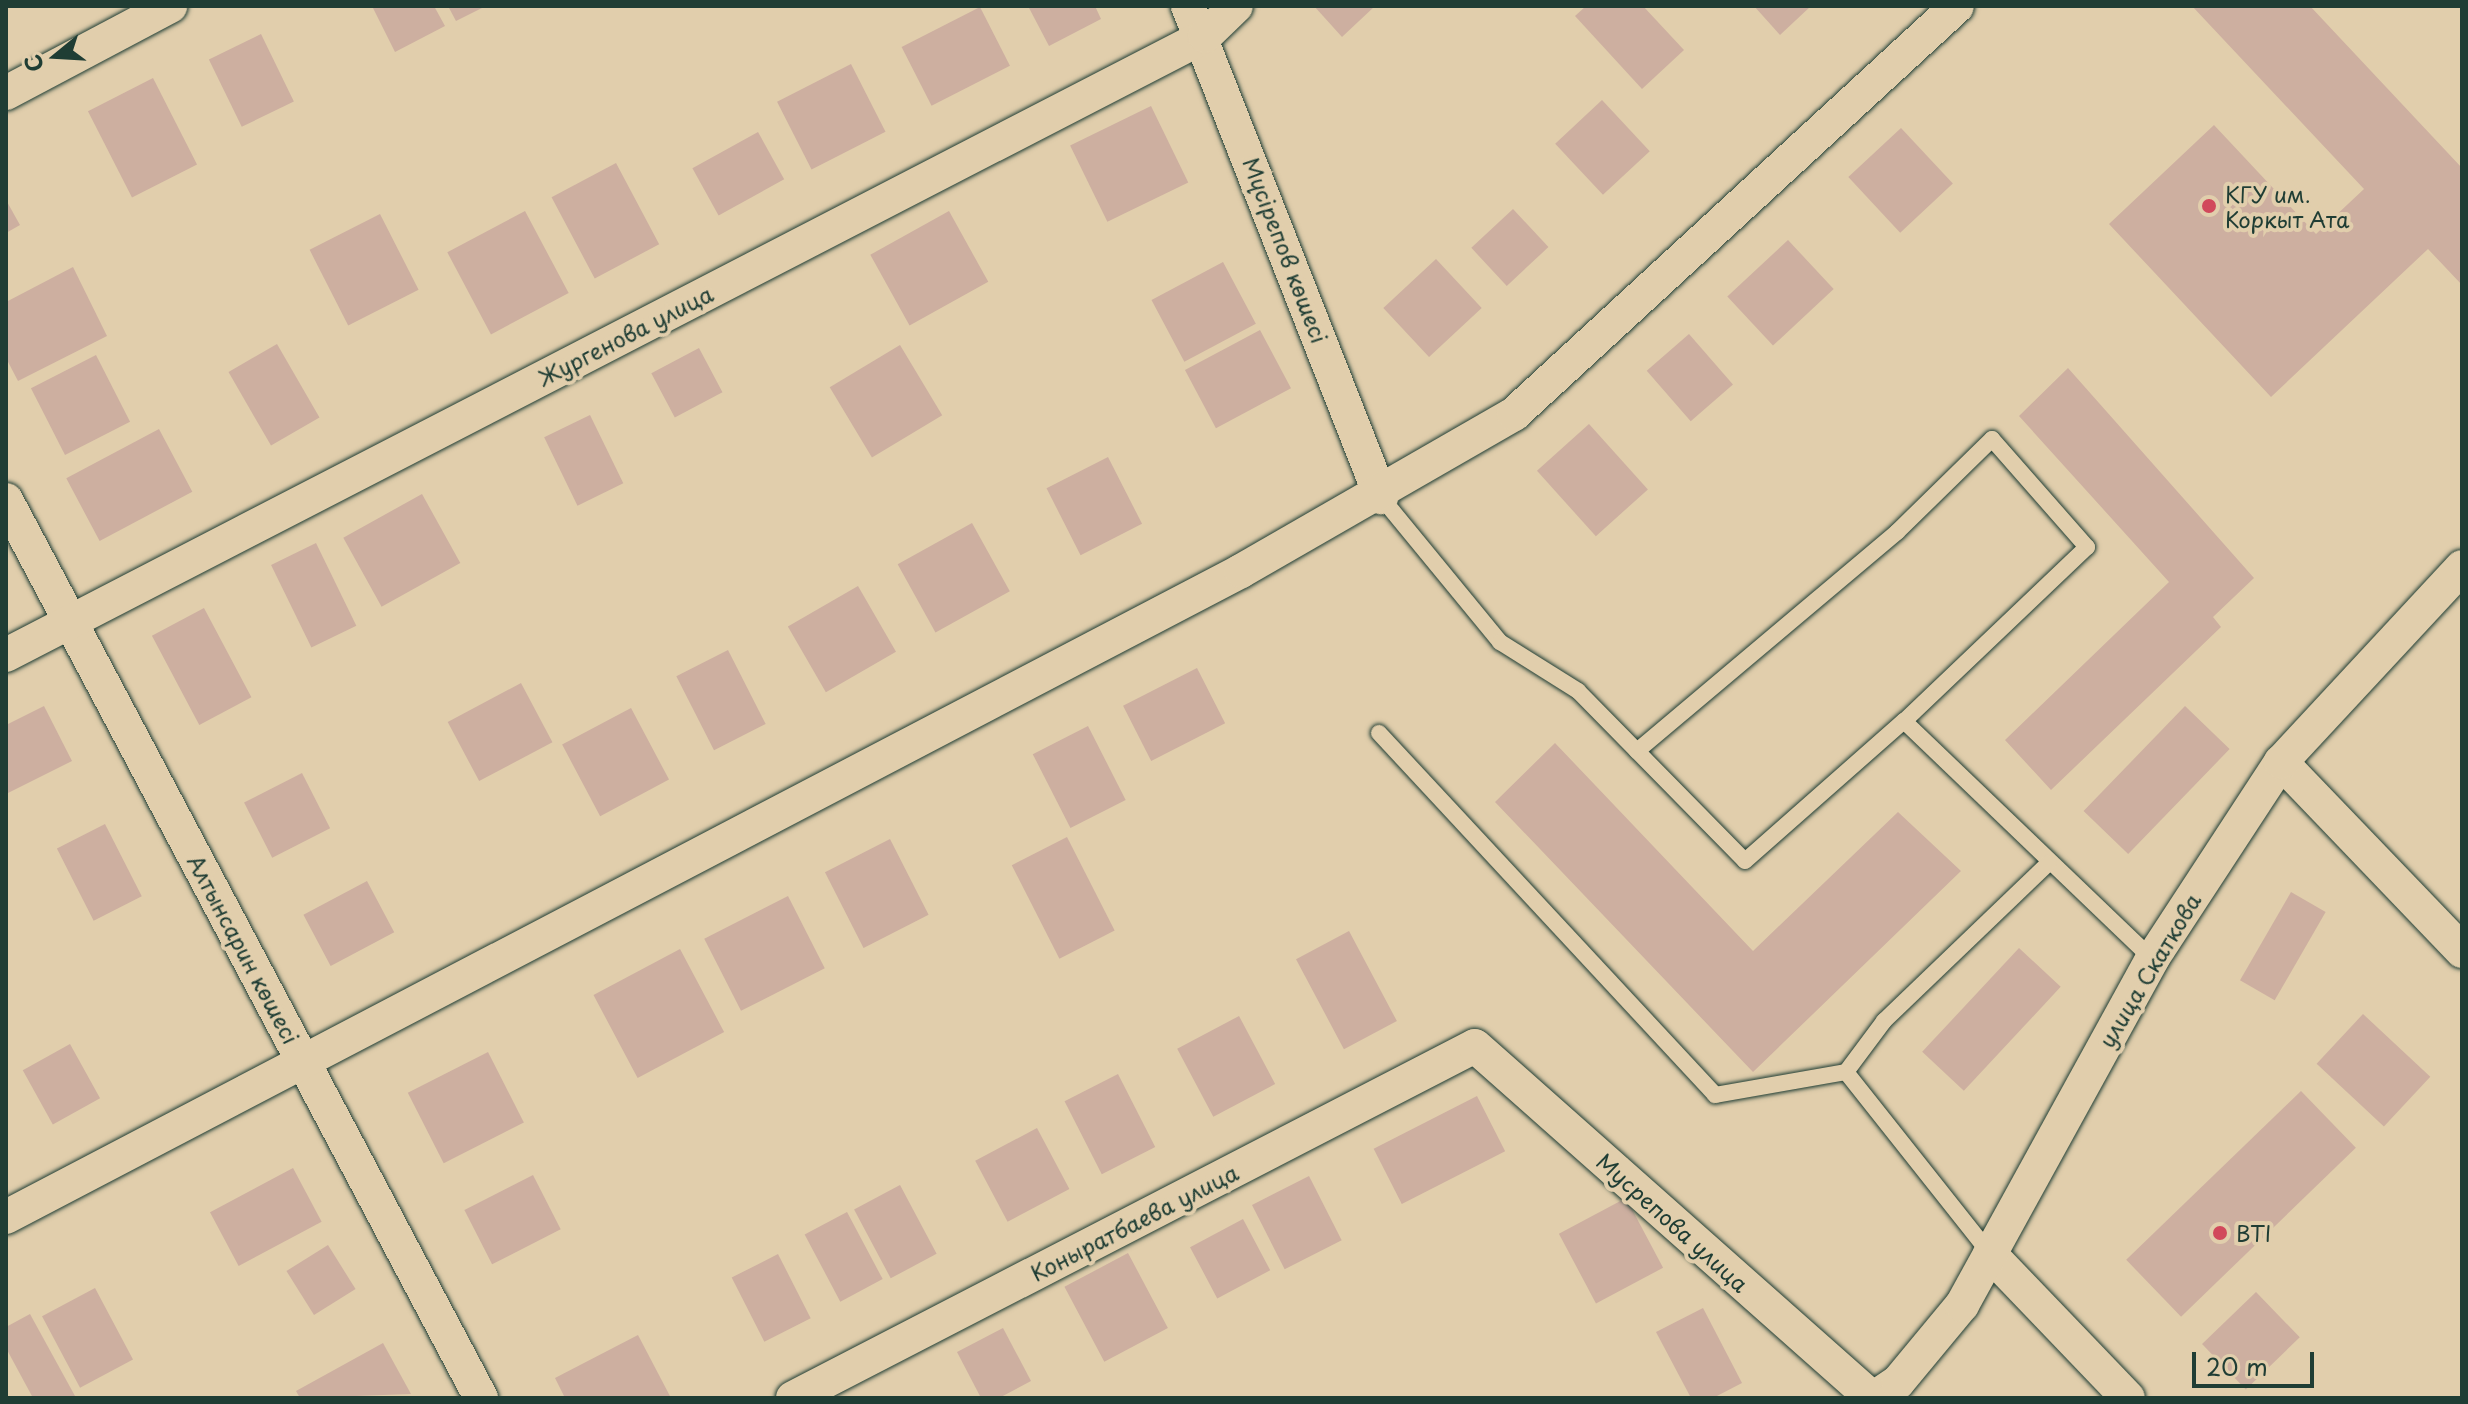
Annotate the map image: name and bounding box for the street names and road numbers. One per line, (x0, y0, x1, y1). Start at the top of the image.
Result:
street label: Мүсірепов көшесі (1238, 153, 1334, 347)
street label: Жургенова улица (533, 279, 717, 391)
street label: Алтынсарин көшесі (183, 849, 305, 1049)
street label: улица Скаткова (2092, 888, 2206, 1052)
street label: Мусрепова улица (1592, 1147, 1754, 1297)
street label: Коныратбаева улица (1025, 1158, 1243, 1286)

